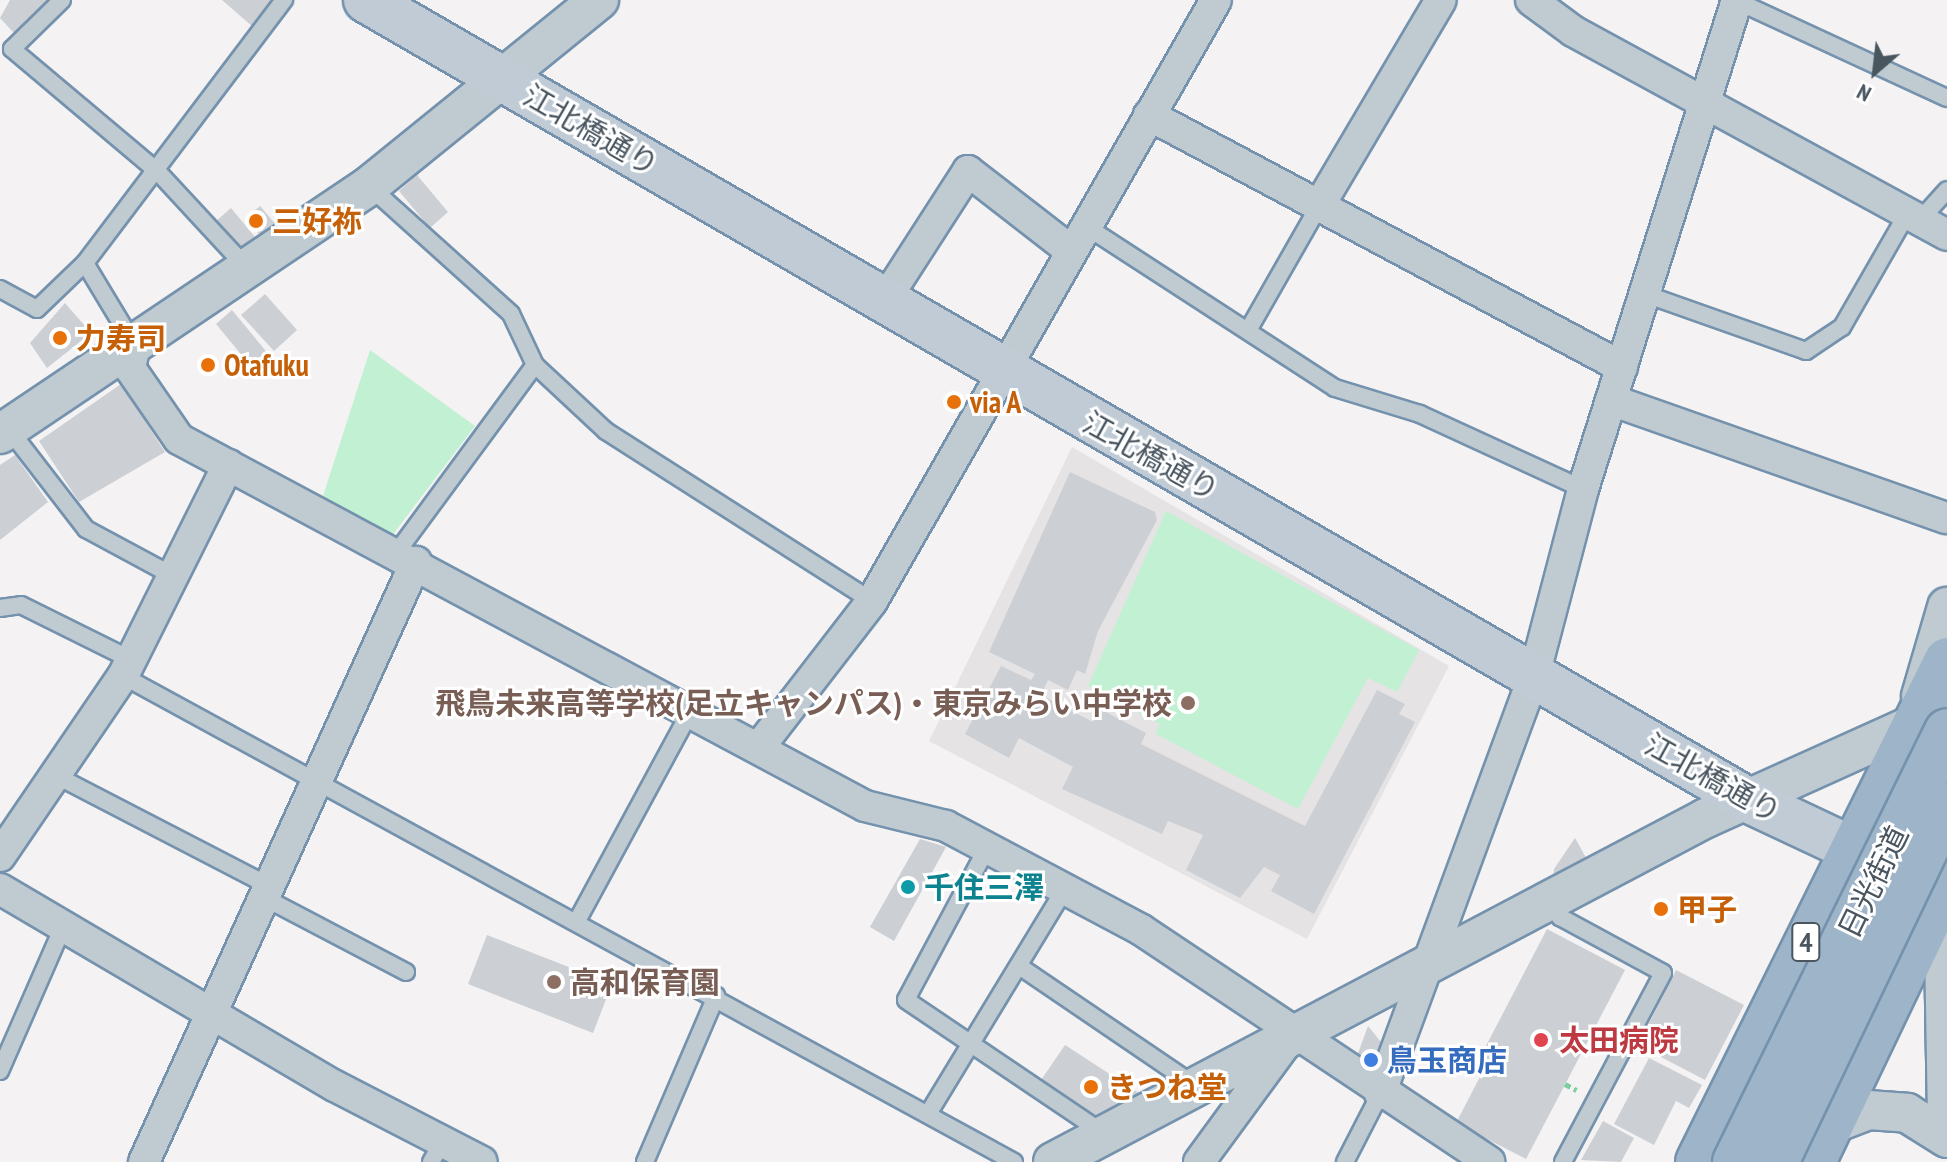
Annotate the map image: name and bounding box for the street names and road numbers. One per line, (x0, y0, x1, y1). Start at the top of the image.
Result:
street label: 江北橋通り (517, 77, 665, 183)
street label: 江北橋通り (1077, 404, 1225, 508)
street label: 江北橋通り (1639, 726, 1787, 830)
street label: 日光街道 (1831, 820, 1915, 944)
road number: 4 (1790, 918, 1822, 966)

